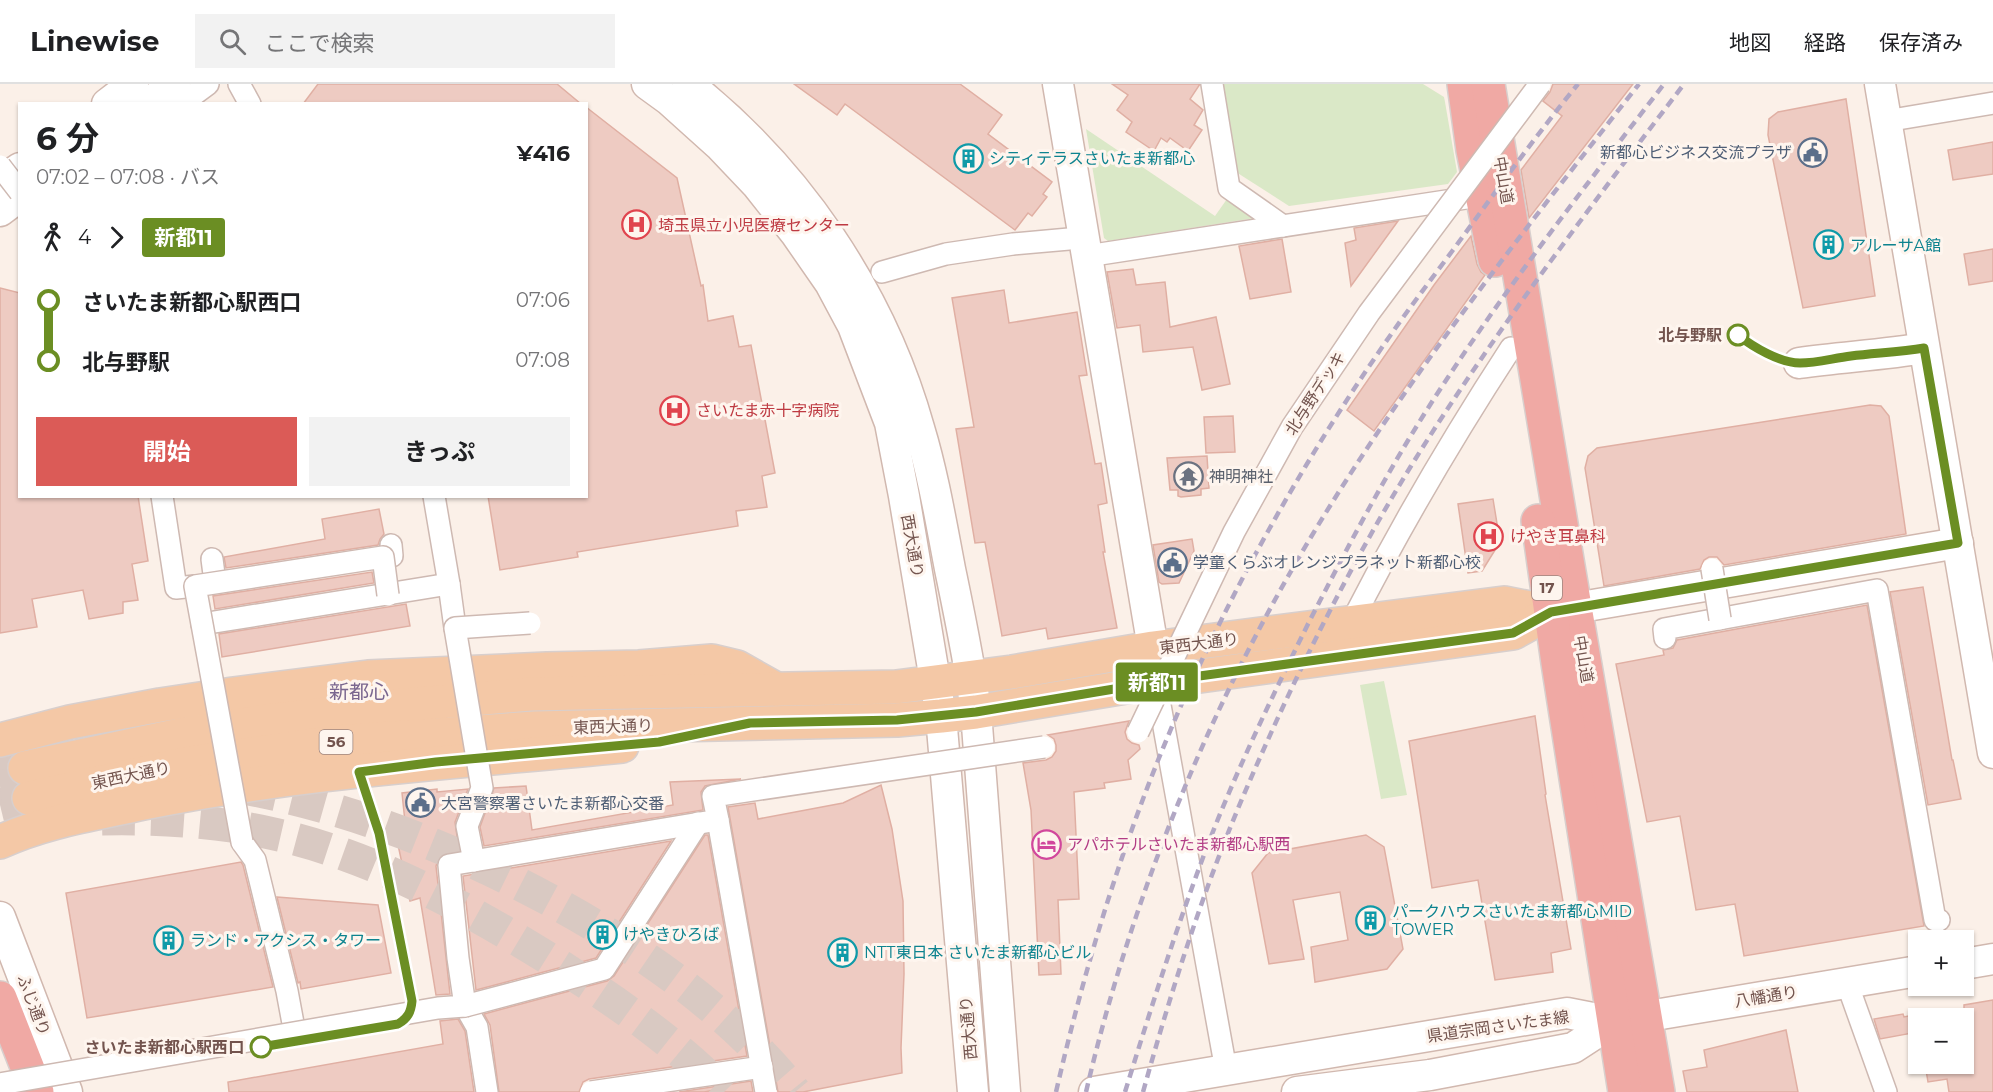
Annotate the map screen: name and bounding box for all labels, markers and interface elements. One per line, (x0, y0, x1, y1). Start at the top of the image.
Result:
search box (195, 14, 615, 68)
text: Linewise (30, 24, 159, 58)
icon: search (216, 25, 249, 58)
text: ここで検索 (264, 30, 374, 57)
text: 地図 (1729, 30, 1771, 55)
text: 経路 (1804, 30, 1846, 55)
text: 保存済み (1879, 30, 1963, 55)
text: 6 分 (36, 118, 99, 158)
public building icon: 新都心ビジネス交流プラザ (1797, 136, 1829, 168)
text: ¥416 (517, 140, 570, 167)
building icon: シティテラスさいたま新都心 (952, 142, 984, 174)
place label: 新都心ビジネス交流プラザ (1600, 143, 1792, 162)
place label: シティテラスさいたま新都心 (989, 149, 1195, 168)
street label: 中山道 (1490, 155, 1517, 205)
text: 07:02 – 07:08 · バス (36, 165, 220, 189)
hospital icon: 埼玉県立小児医療センター (621, 209, 653, 241)
place label: 埼玉県立小児医療センター (658, 216, 850, 235)
icon: walk (36, 221, 69, 254)
icon: forward (100, 221, 133, 254)
text: 4 (78, 225, 91, 249)
text: 新都11 (154, 225, 213, 250)
building icon: アルーサA館 (1813, 229, 1845, 261)
place label: アルーサA館 (1850, 236, 1941, 255)
text: 07:06 (516, 288, 570, 312)
text: さいたま新都心駅西口 (82, 289, 301, 316)
marker: 北与野駅 (1727, 324, 1749, 346)
place label: 北与野駅 (1658, 326, 1722, 345)
text: 07:08 (515, 348, 570, 372)
street label: 北与野デッキ (1281, 348, 1350, 439)
text: 北与野駅 (82, 349, 170, 376)
hospital icon: さいたま赤十字病院 (659, 394, 691, 426)
place label: さいたま赤十字病院 (696, 401, 840, 420)
button: 開始 (36, 417, 297, 486)
button: きっぷ (309, 417, 570, 486)
temple icon: 神明神社 (1172, 460, 1204, 492)
place label: 神明神社 (1209, 467, 1273, 486)
street label: 西大通り (898, 513, 927, 579)
hospital icon: けやき耳鼻科 (1473, 520, 1505, 552)
place label: けやき耳鼻科 (1510, 527, 1606, 546)
public building icon: 学童くらぶオレンジプラネット新都心校 (1156, 546, 1188, 578)
place label: 学童くらぶオレンジプラネット新都心校 (1193, 553, 1481, 572)
road number: 17 (1532, 576, 1562, 600)
street label: 東西大通り (1158, 629, 1240, 658)
street label: 中山道 (1570, 634, 1597, 684)
line badge: 新都11 (1115, 662, 1199, 702)
text: 新都11 (1128, 670, 1186, 695)
district label: 新都心 (329, 680, 389, 704)
street label: 東西大通り (573, 716, 653, 737)
road number: 56 (320, 730, 352, 754)
street label: 東西大通り (90, 758, 172, 793)
public building icon: 大宮警察署さいたま新都心交番 (404, 787, 436, 819)
place label: 大宮警察署さいたま新都心交番 (441, 794, 665, 813)
hotel icon: アパホテルさいたま新都心駅西 (1030, 828, 1062, 860)
place label: アパホテルさいたま新都心駅西 (1067, 835, 1290, 854)
place label: パークハウスさいたま新都心MID TOWER (1392, 902, 1632, 939)
building icon: パークハウスさいたま新都心MID TOWER (1355, 904, 1387, 936)
building icon: けやきひろば (586, 918, 618, 950)
building icon: ランド・アクシス・タワー (153, 924, 185, 956)
place label: けやきひろば (623, 925, 719, 944)
map controls (1908, 930, 1974, 1074)
button: + (1908, 930, 1974, 996)
place label: ランド・アクシス・タワー (190, 931, 381, 950)
building icon: NTT東日本 さいたま新都心ビル (827, 936, 859, 968)
place label: NTT東日本 さいたま新都心ビル (864, 943, 1091, 962)
street label: ふじ通り (13, 972, 54, 1038)
street label: 八幡通り (1733, 982, 1799, 1011)
street label: 西大通り (956, 995, 981, 1061)
street label: 県道宗岡さいたま線 (1426, 1007, 1570, 1046)
button: − (1908, 1008, 1974, 1074)
marker: さいたま新都心駅西口 (250, 1036, 272, 1058)
place label: さいたま新都心駅西口 (84, 1038, 244, 1057)

